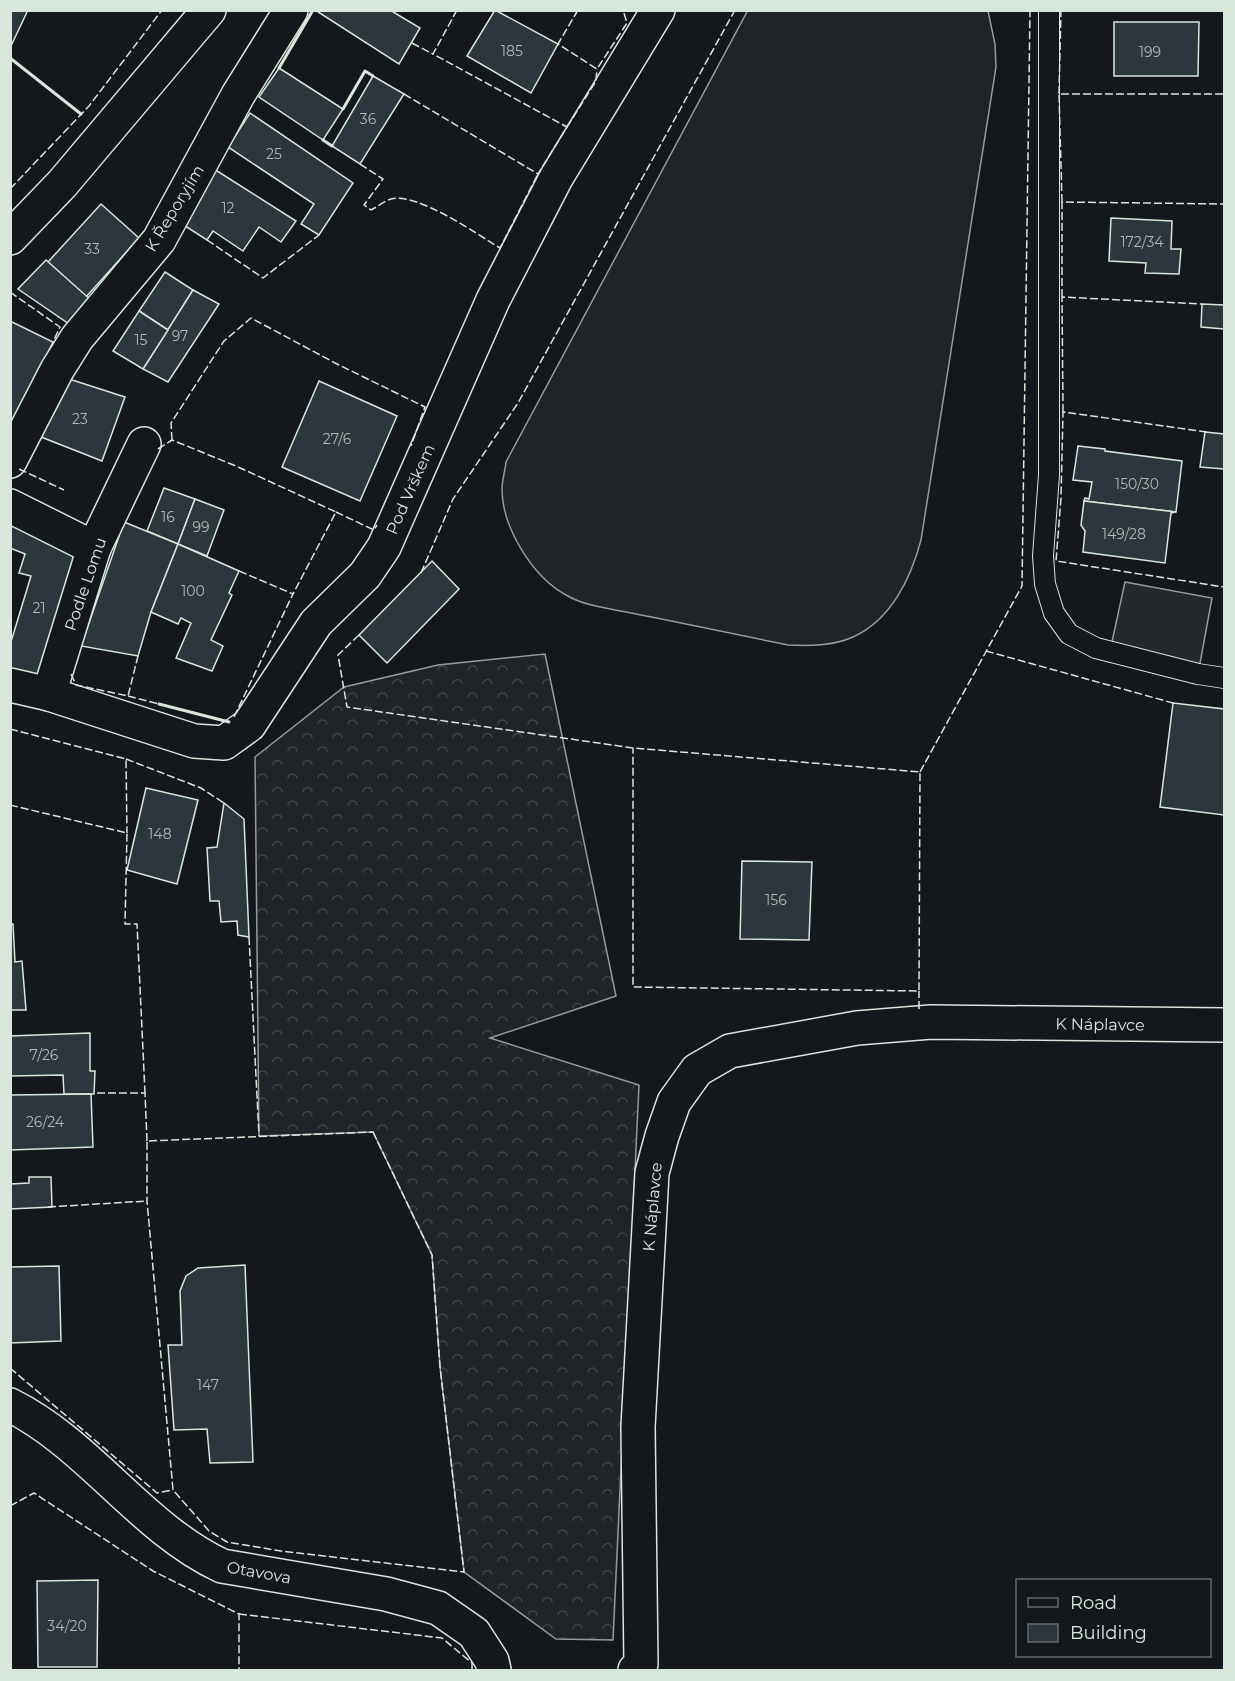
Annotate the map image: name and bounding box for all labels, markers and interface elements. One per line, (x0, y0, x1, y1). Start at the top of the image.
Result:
house number: 185 (501, 42, 523, 60)
house number: 199 (1139, 43, 1161, 61)
house number: 36 (360, 110, 377, 128)
house number: 25 (266, 145, 282, 163)
street label: K Řeporyjím (141, 161, 208, 255)
house number: 12 (221, 199, 235, 217)
house number: 172/34 (1120, 233, 1164, 251)
house number: 33 (84, 240, 100, 258)
house number: 97 (172, 327, 188, 345)
house number: 15 (135, 331, 148, 349)
house number: 23 (72, 410, 88, 428)
house number: 27/6 (323, 430, 352, 448)
street label: Pod Vrškem (382, 441, 439, 537)
house number: 150/30 (1115, 475, 1159, 493)
house number: 16 (161, 508, 175, 526)
house number: 99 (192, 518, 210, 536)
house number: 149/28 (1102, 525, 1146, 543)
street label: Podle Lomu (61, 535, 110, 633)
house number: 100 (181, 582, 205, 600)
house number: 21 (32, 599, 46, 617)
house number: 148 (148, 825, 172, 843)
house number: 156 (765, 891, 787, 909)
street label: K Náplavce (1055, 1014, 1145, 1035)
house number: 7/26 (30, 1046, 59, 1064)
house number: 26/24 (26, 1113, 65, 1131)
street label: K Náplavce (639, 1162, 666, 1252)
house number: 147 (197, 1376, 219, 1394)
street label: Otavova (225, 1557, 293, 1587)
legend (1016, 1579, 1211, 1657)
text: Road (1070, 1592, 1117, 1614)
house number: 34/20 (47, 1617, 87, 1635)
text: Building (1070, 1622, 1147, 1644)

